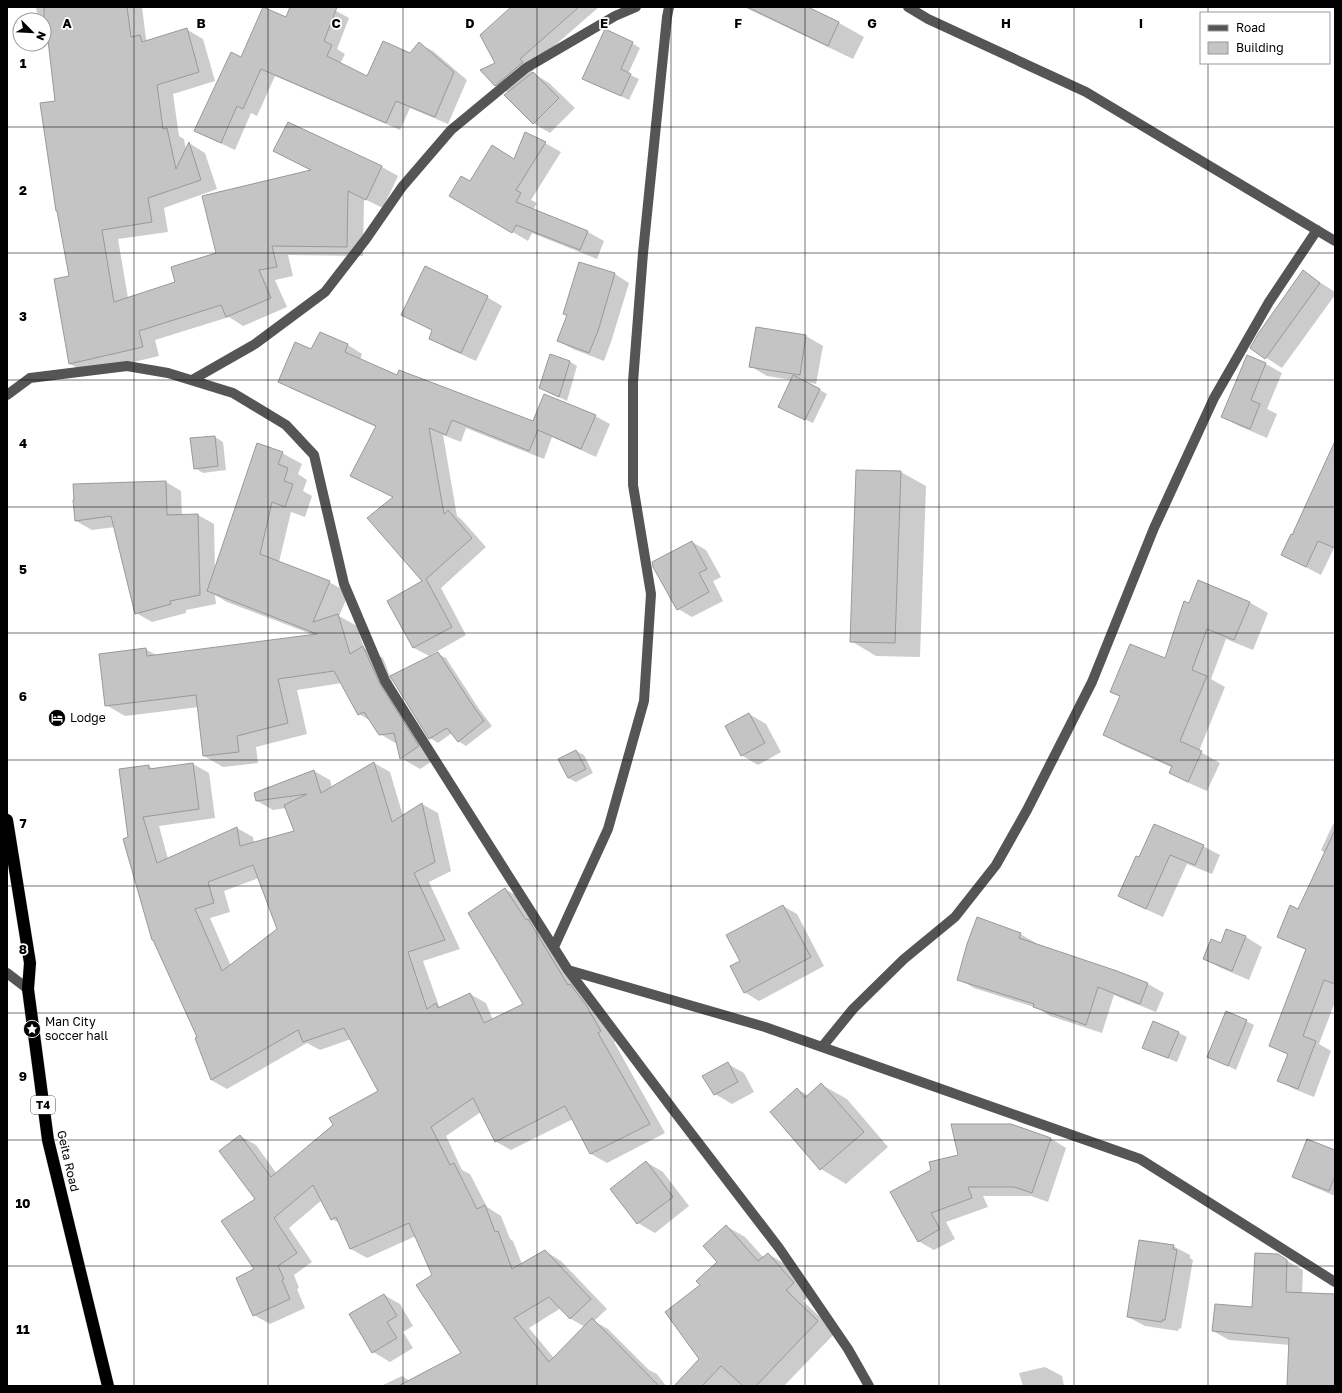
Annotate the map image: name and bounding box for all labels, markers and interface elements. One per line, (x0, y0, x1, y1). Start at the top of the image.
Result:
north arrow (12, 12, 52, 52)
legend (1200, 12, 1330, 64)
text: A (62, 15, 72, 31)
text: B (196, 15, 206, 31)
text: C (331, 15, 341, 31)
text: D (465, 15, 475, 31)
text: E (600, 15, 608, 31)
text: F (734, 15, 742, 31)
text: G (867, 15, 877, 31)
text: H (1001, 15, 1011, 31)
text: I (1139, 15, 1143, 31)
text: Road (1236, 20, 1265, 35)
text: N (34, 30, 49, 43)
text: Building (1236, 40, 1284, 55)
text: 1 (20, 55, 27, 71)
text: 2 (19, 182, 27, 198)
text: 3 (19, 308, 27, 324)
text: 4 (19, 435, 27, 451)
text: 5 (19, 561, 27, 577)
text: 6 (19, 688, 27, 704)
hotel icon: Lodge (47, 708, 67, 728)
place label: Lodge (70, 710, 106, 725)
text: 7 (19, 815, 27, 831)
text: 8 (19, 941, 27, 957)
place label: Man City soccer hall (45, 1014, 108, 1043)
place icon: Man City soccer hall (22, 1019, 42, 1039)
text: 9 (19, 1068, 27, 1084)
road number: T4 (31, 1096, 55, 1114)
street label: Geita Road (54, 1129, 83, 1193)
text: 10 (15, 1195, 31, 1211)
text: 11 (16, 1321, 30, 1337)

